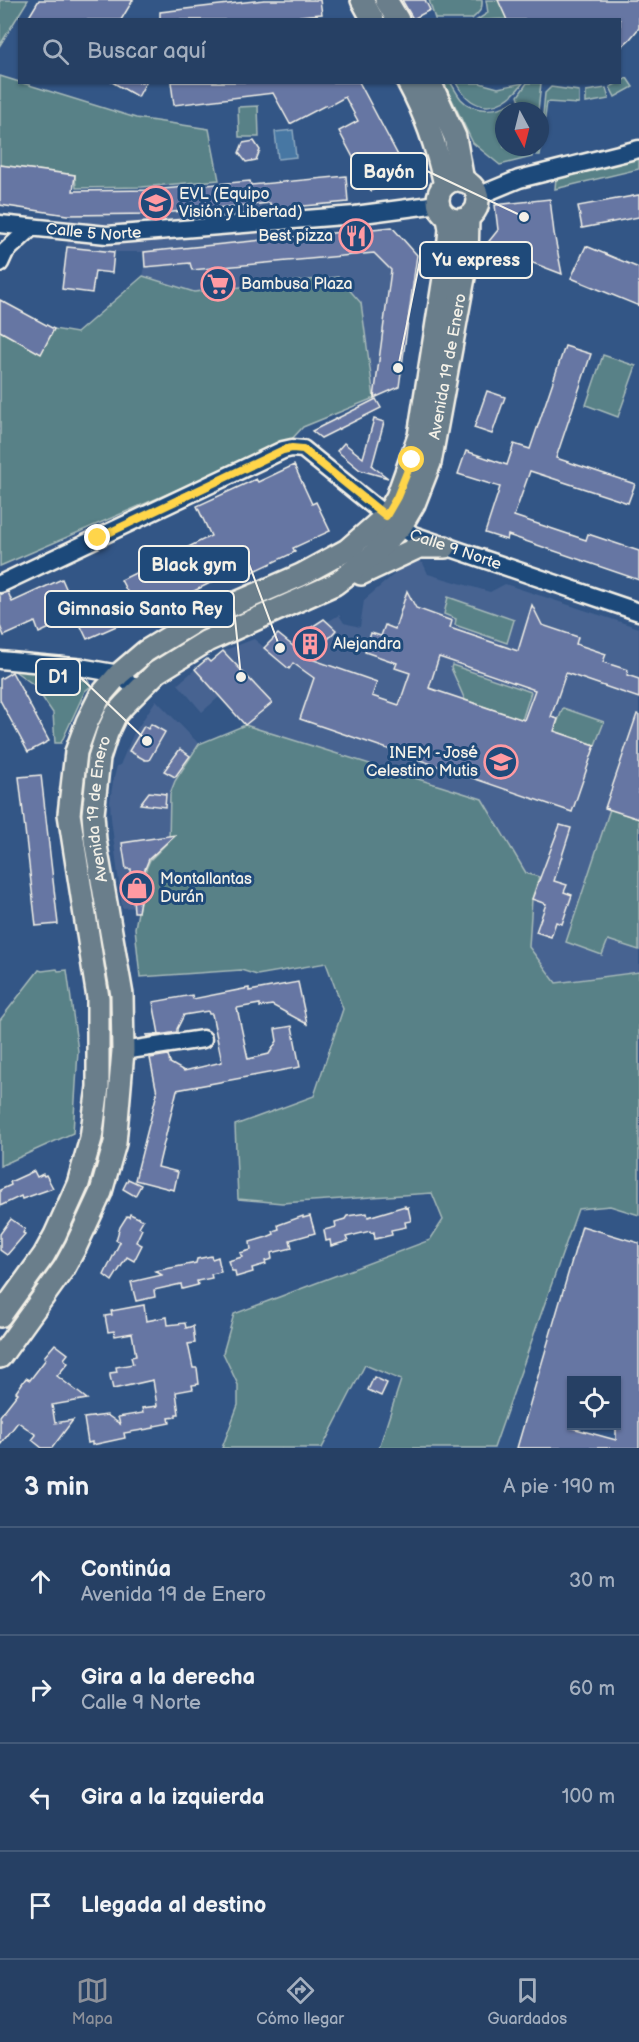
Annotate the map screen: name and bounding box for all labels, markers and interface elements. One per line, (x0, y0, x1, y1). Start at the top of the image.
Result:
search box (18, 18, 621, 84)
icon: search (39, 35, 72, 68)
text: Buscar aquí (87, 38, 206, 65)
north arrow (495, 102, 549, 156)
callout: Bayón (351, 153, 427, 189)
text: Bayón (363, 162, 415, 183)
school or university icon: EVL (Equipo Visión y Libertad) (138, 185, 174, 221)
place label: EVL (Equipo Visión y Libertad) (179, 185, 303, 222)
restaurant icon: Best pizza (338, 218, 374, 254)
street label: Calle 5 Norte (45, 219, 143, 245)
place label: Best pizza (258, 227, 333, 246)
callout: Yu express (420, 242, 532, 278)
text: Yu express (432, 250, 520, 271)
supermarket icon: Bambusa Plaza (200, 266, 236, 302)
place label: Bambusa Plaza (241, 275, 353, 294)
street label: Avenida 19 de Enero (425, 292, 470, 441)
route start (398, 446, 424, 472)
route end (84, 524, 110, 550)
street label: Calle 9 Norte (407, 525, 504, 574)
callout: Black gym (139, 546, 249, 582)
text: Black gym (151, 555, 237, 576)
callout: Gimnasio Santo Rey (45, 591, 234, 627)
text: Gimnasio Santo Rey (58, 599, 223, 620)
building icon: Alejandra (292, 626, 328, 662)
place label: Alejandra (333, 635, 401, 654)
callout: D1 (36, 659, 80, 695)
text: D1 (48, 667, 68, 688)
street label: Avenida 19 de Enero (83, 733, 115, 884)
place label: INEM - José Celestino Mutis (366, 744, 478, 781)
school or university icon: INEM - José Celestino Mutis (483, 744, 519, 780)
shop icon: Montallantas Durán (119, 870, 155, 906)
place label: Montallantas Durán (160, 870, 252, 907)
map controls (567, 1376, 621, 1430)
button: locate (567, 1376, 621, 1430)
text: 3 min (24, 1472, 89, 1503)
text: A pie · 190 m (503, 1475, 615, 1499)
text: Continúa (81, 1556, 171, 1583)
icon: ahead (24, 1565, 57, 1598)
text: 30 m (569, 1569, 615, 1593)
text: Avenida 19 de Enero (81, 1583, 266, 1607)
text: Gira a la derecha (81, 1664, 255, 1691)
icon: right (24, 1673, 57, 1706)
text: 60 m (569, 1677, 615, 1701)
text: Calle 9 Norte (81, 1691, 201, 1715)
icon: left (24, 1781, 57, 1814)
text: Gira a la izquierda (81, 1784, 265, 1811)
text: 100 m (562, 1785, 615, 1809)
icon: arrive (24, 1889, 57, 1922)
text: Llegada al destino (81, 1892, 266, 1919)
tab: Mapa (72, 1974, 113, 2029)
tab: Cómo llegar (256, 1974, 344, 2029)
tab: Guardados (487, 1974, 567, 2029)

